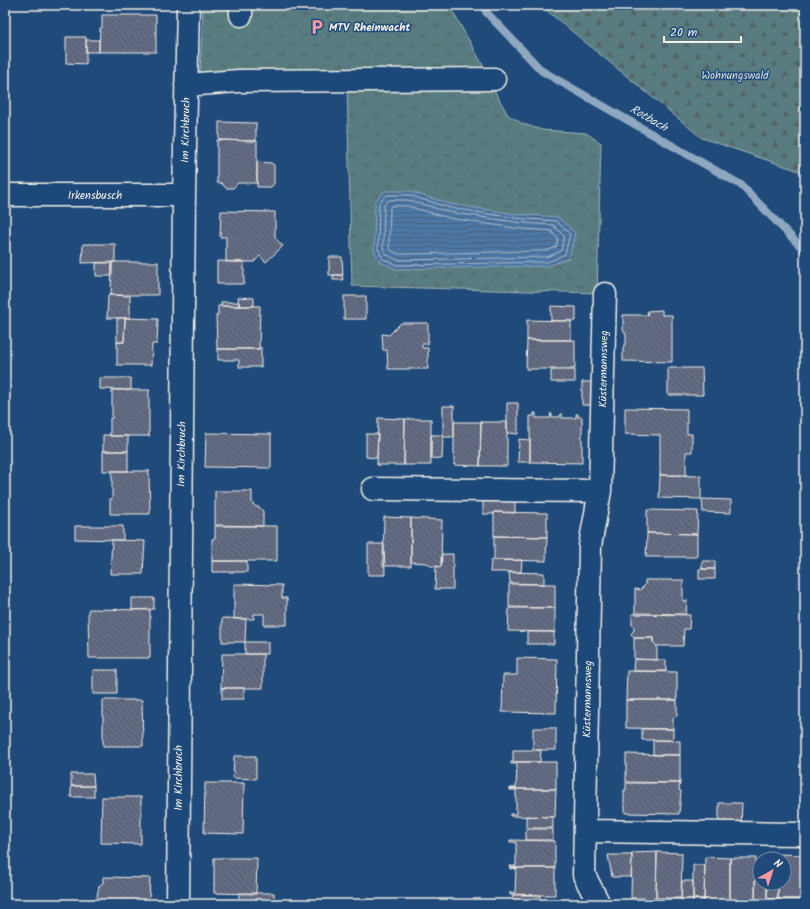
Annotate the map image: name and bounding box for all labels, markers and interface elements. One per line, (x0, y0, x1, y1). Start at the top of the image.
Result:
parking icon: MTV Rheinwacht (308, 18, 326, 36)
scale bar (664, 18, 741, 44)
place label: MTV Rheinwacht (329, 19, 412, 37)
text: 20 m (670, 23, 698, 42)
park label: Wohnungswald (701, 67, 769, 85)
street label: Im Kirchbruch (176, 97, 196, 163)
water label: Rotbach (626, 100, 673, 138)
street label: Irkensbusch (68, 187, 122, 205)
street label: Küstermannsweg (594, 330, 614, 408)
street label: Im Kirchbruch (172, 421, 192, 487)
street label: Küstermannsweg (578, 660, 598, 738)
street label: Im Kirchbruch (170, 745, 188, 811)
north arrow (752, 851, 792, 891)
text: N (769, 855, 786, 873)

